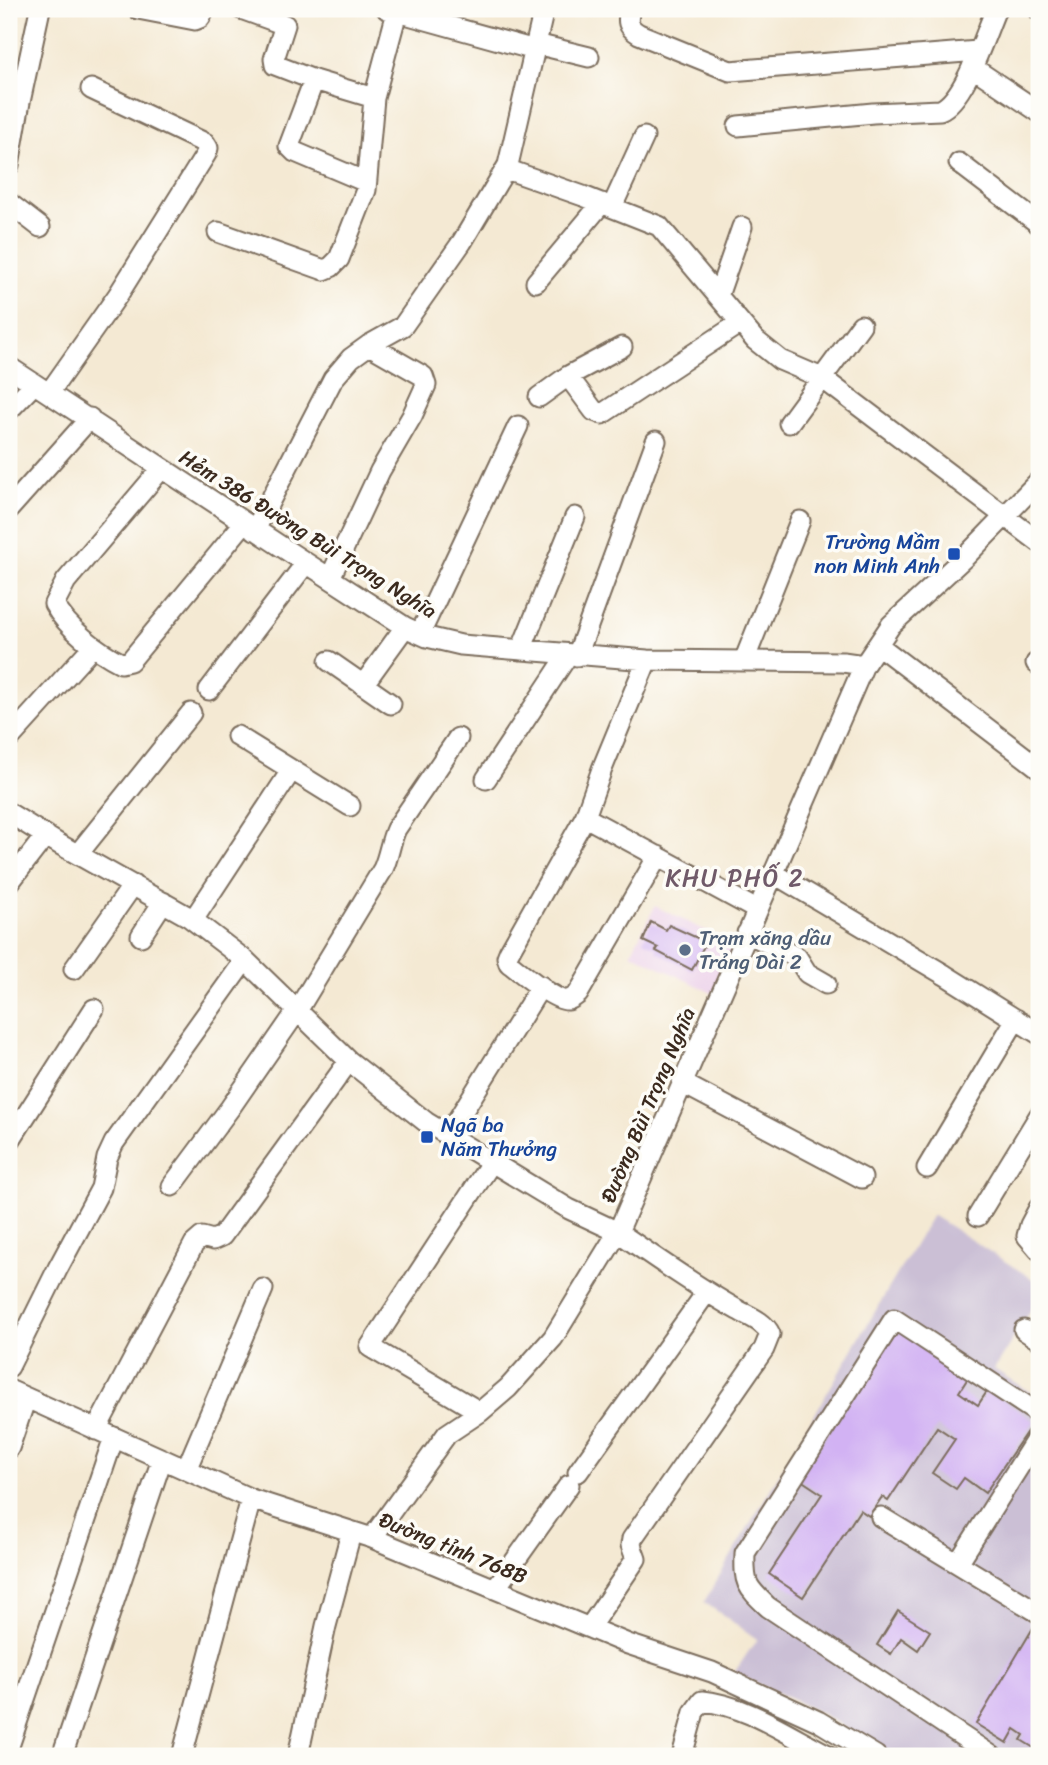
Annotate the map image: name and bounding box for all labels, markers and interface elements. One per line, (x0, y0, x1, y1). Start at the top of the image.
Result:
street label: Hẻm 386 Đường Bùi Trọng Nghĩa (171, 439, 445, 629)
place label: Trường Mầm non Minh Anh (814, 523, 940, 585)
marker: Trường Mầm non Minh Anh (946, 546, 962, 562)
district label: KHU PHỐ 2 (666, 857, 804, 899)
place label: Trạm xăng dầu Trảng Dài 2 (699, 919, 832, 981)
marker: Trạm xăng dầu Trảng Dài 2 (677, 942, 693, 958)
street label: Đường Bùi Trọng Nghĩa (590, 1001, 707, 1209)
place label: Ngã ba Năm Thưởng (441, 1106, 558, 1168)
marker: Ngã ba Năm Thưởng (419, 1129, 435, 1145)
street label: Đường tỉnh 768B (373, 1501, 533, 1595)

